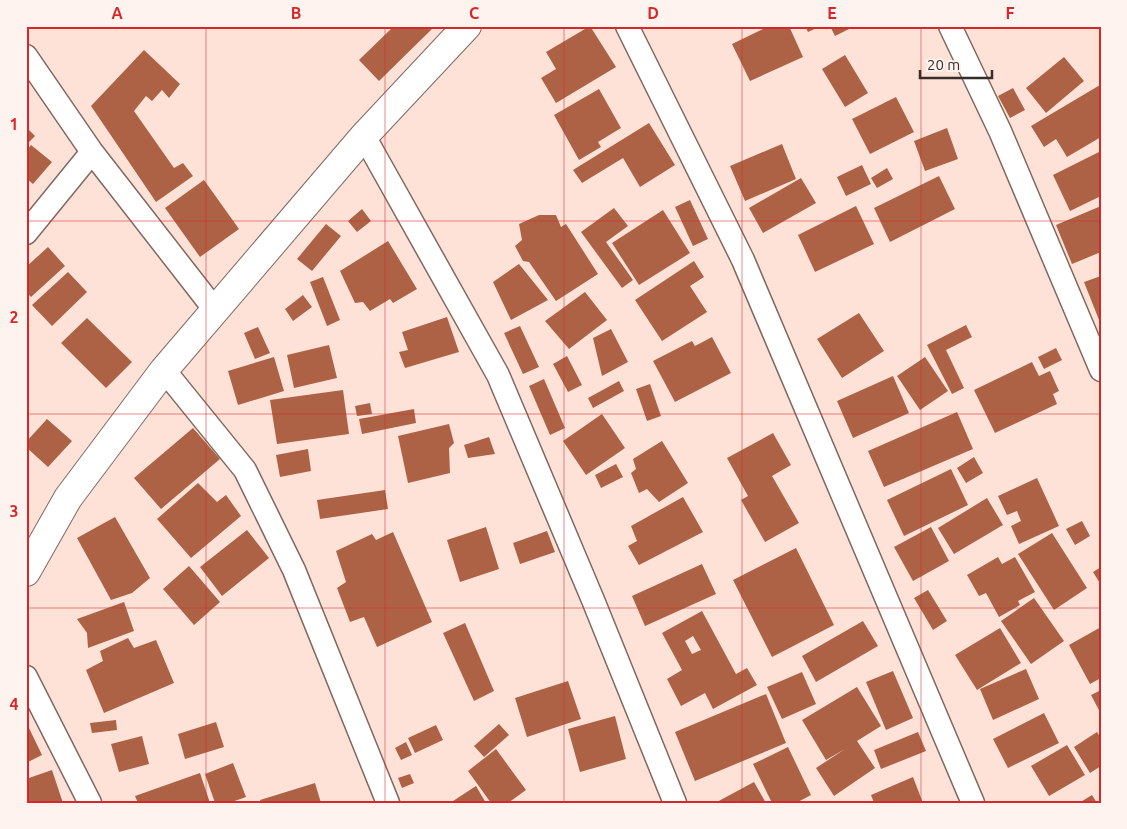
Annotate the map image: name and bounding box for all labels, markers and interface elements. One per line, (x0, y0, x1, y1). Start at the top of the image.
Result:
text: A (111, 4, 123, 22)
text: B (291, 4, 301, 22)
text: C (469, 4, 479, 22)
text: D (647, 4, 659, 22)
text: E (827, 4, 837, 22)
text: F (1006, 4, 1015, 22)
scale bar (920, 48, 992, 80)
text: 20 m (927, 56, 960, 73)
text: 1 (9, 115, 19, 133)
text: 2 (9, 308, 19, 326)
text: 3 (9, 502, 19, 520)
text: 4 (9, 695, 19, 713)

